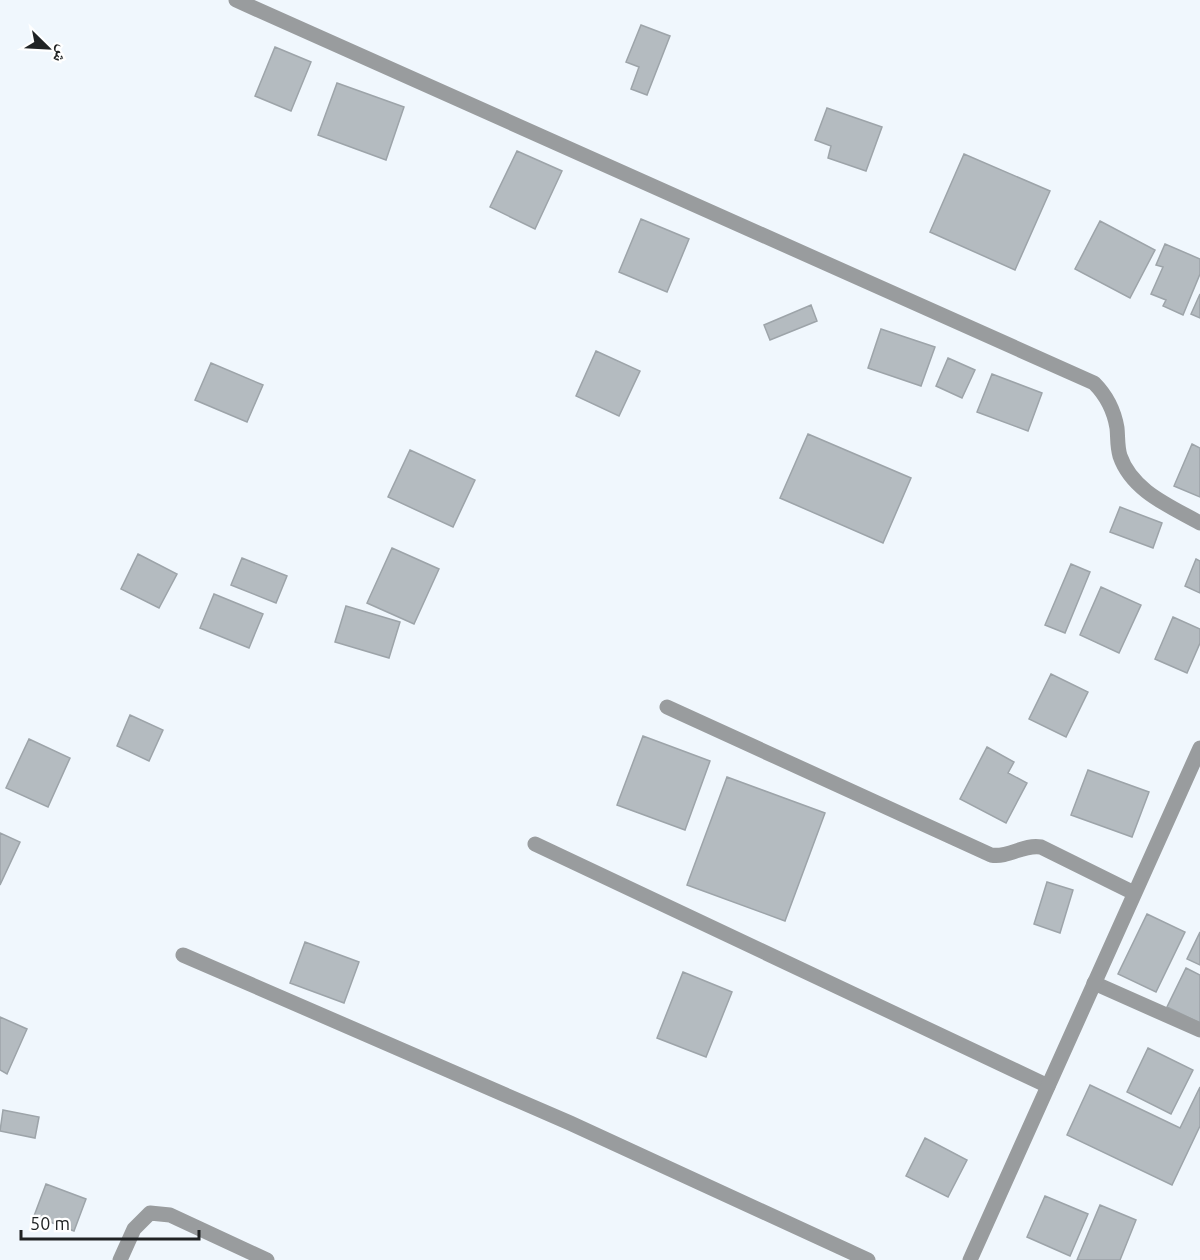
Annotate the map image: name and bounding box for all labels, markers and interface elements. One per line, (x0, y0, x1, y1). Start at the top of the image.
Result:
north arrow (18, 18, 78, 78)
text: ش (49, 42, 73, 66)
scale bar (21, 1203, 200, 1241)
text: 50 m (30, 1213, 70, 1233)

